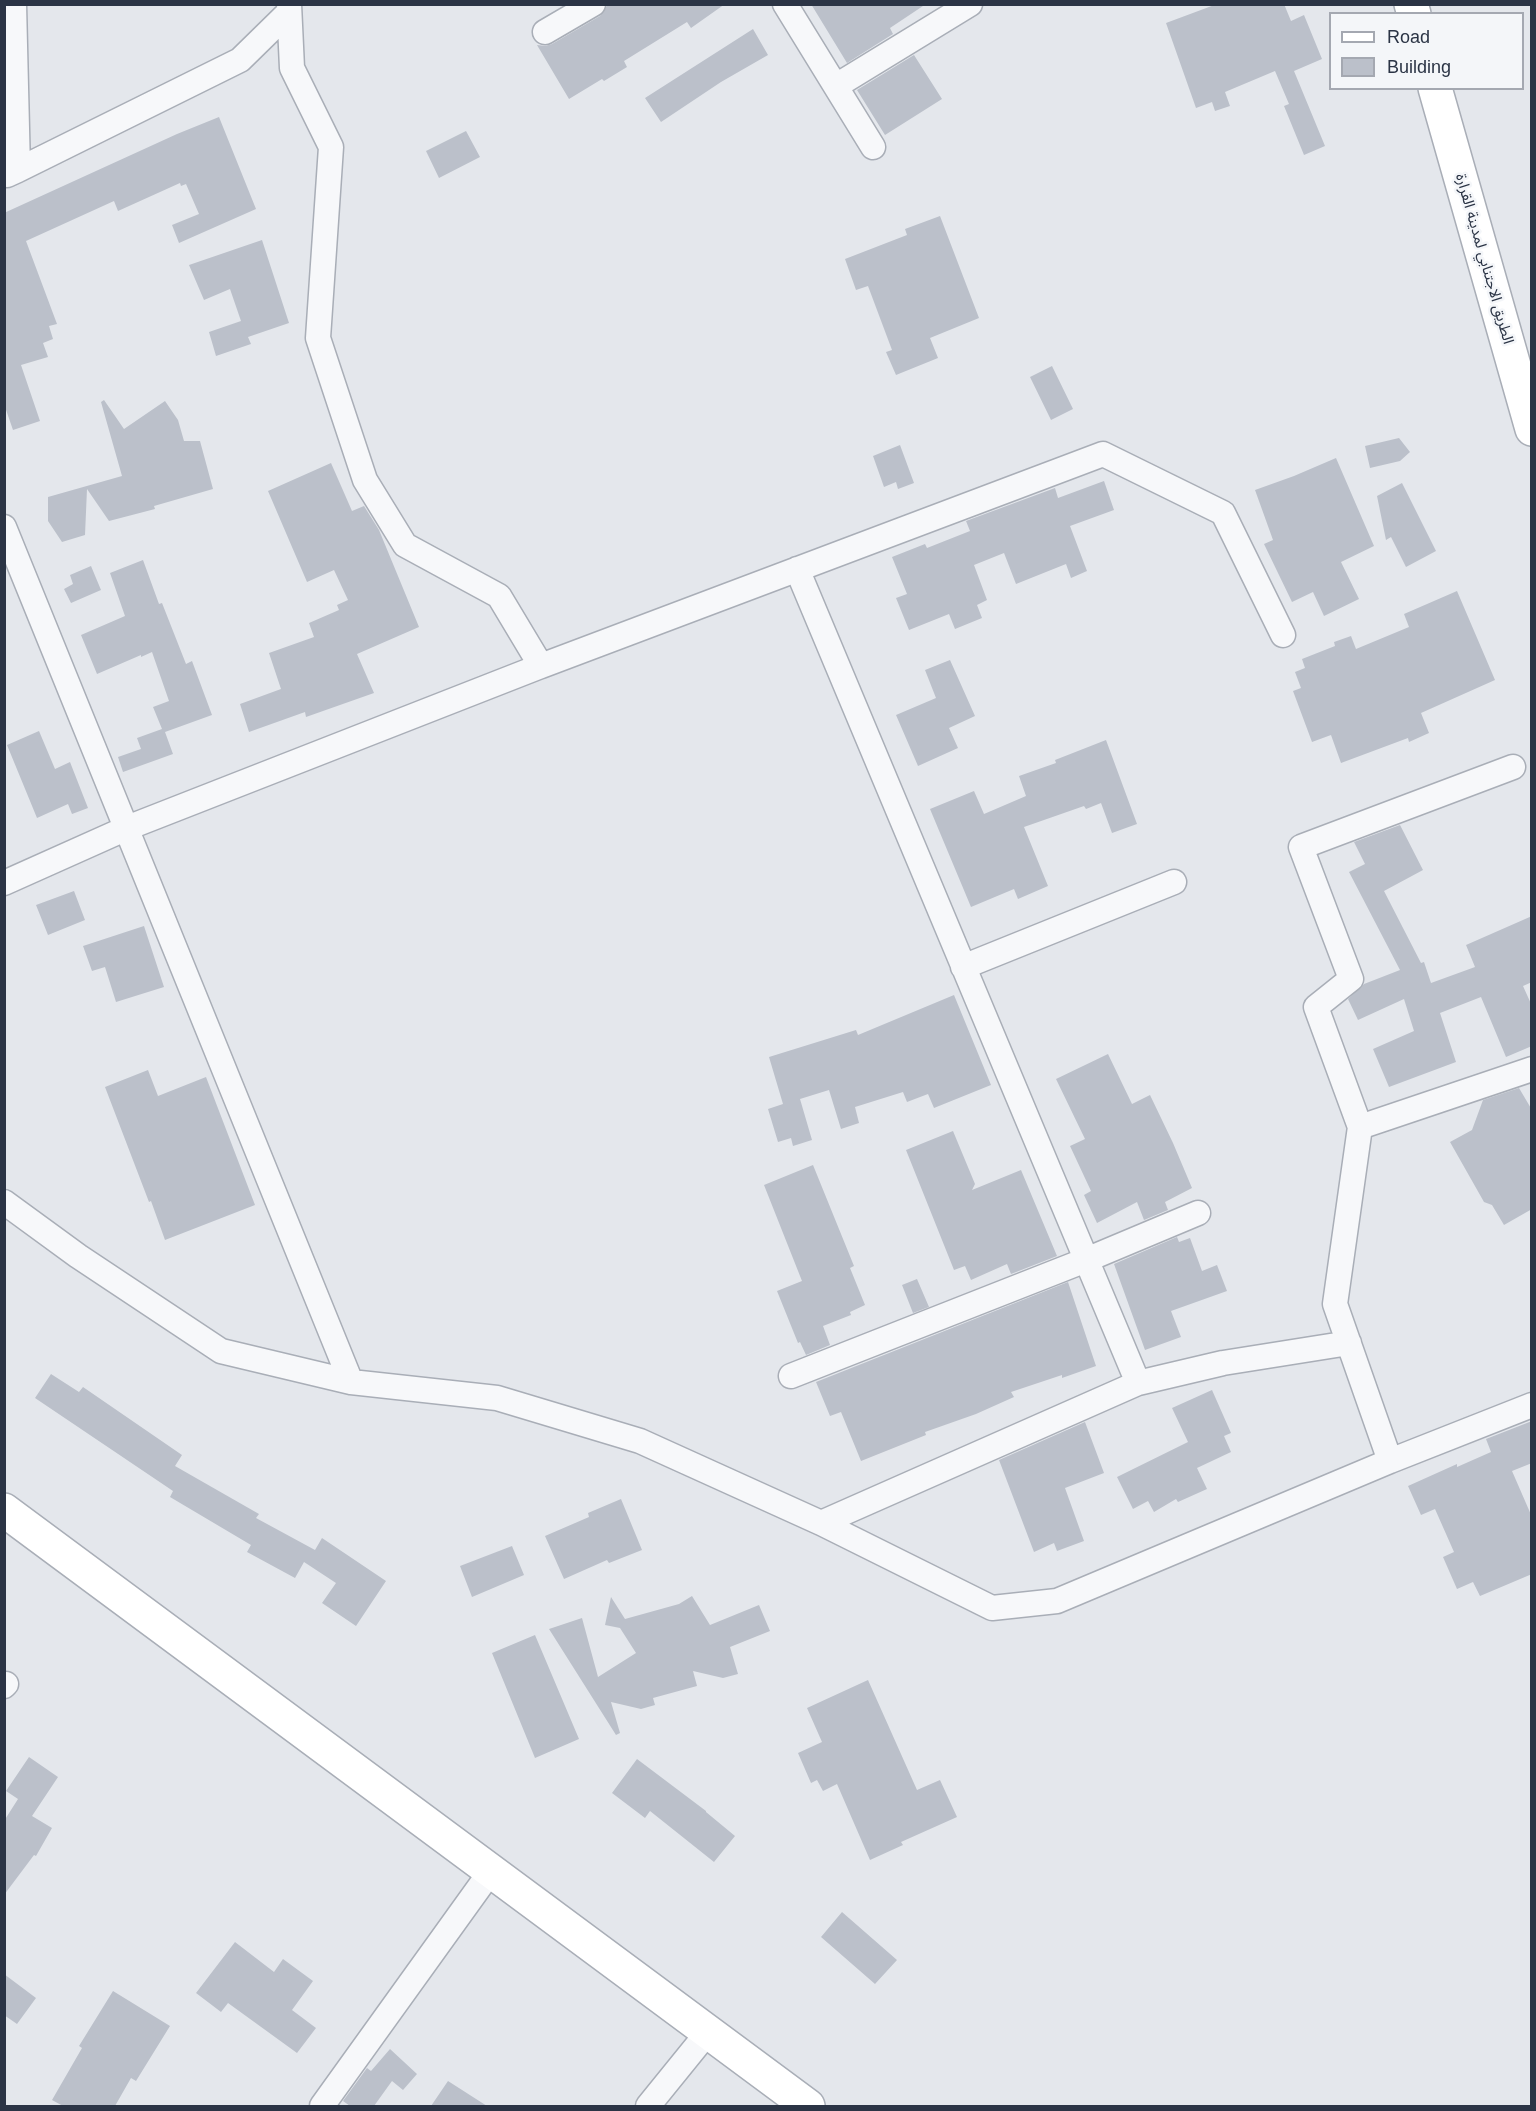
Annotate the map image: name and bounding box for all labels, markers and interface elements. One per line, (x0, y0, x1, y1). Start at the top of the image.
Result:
legend (1329, 12, 1524, 90)
text: Road (1387, 27, 1430, 47)
text: Building (1387, 57, 1451, 77)
street label: الطريق الاجتنابي لمدينة القرارة (1451, 172, 1517, 346)

